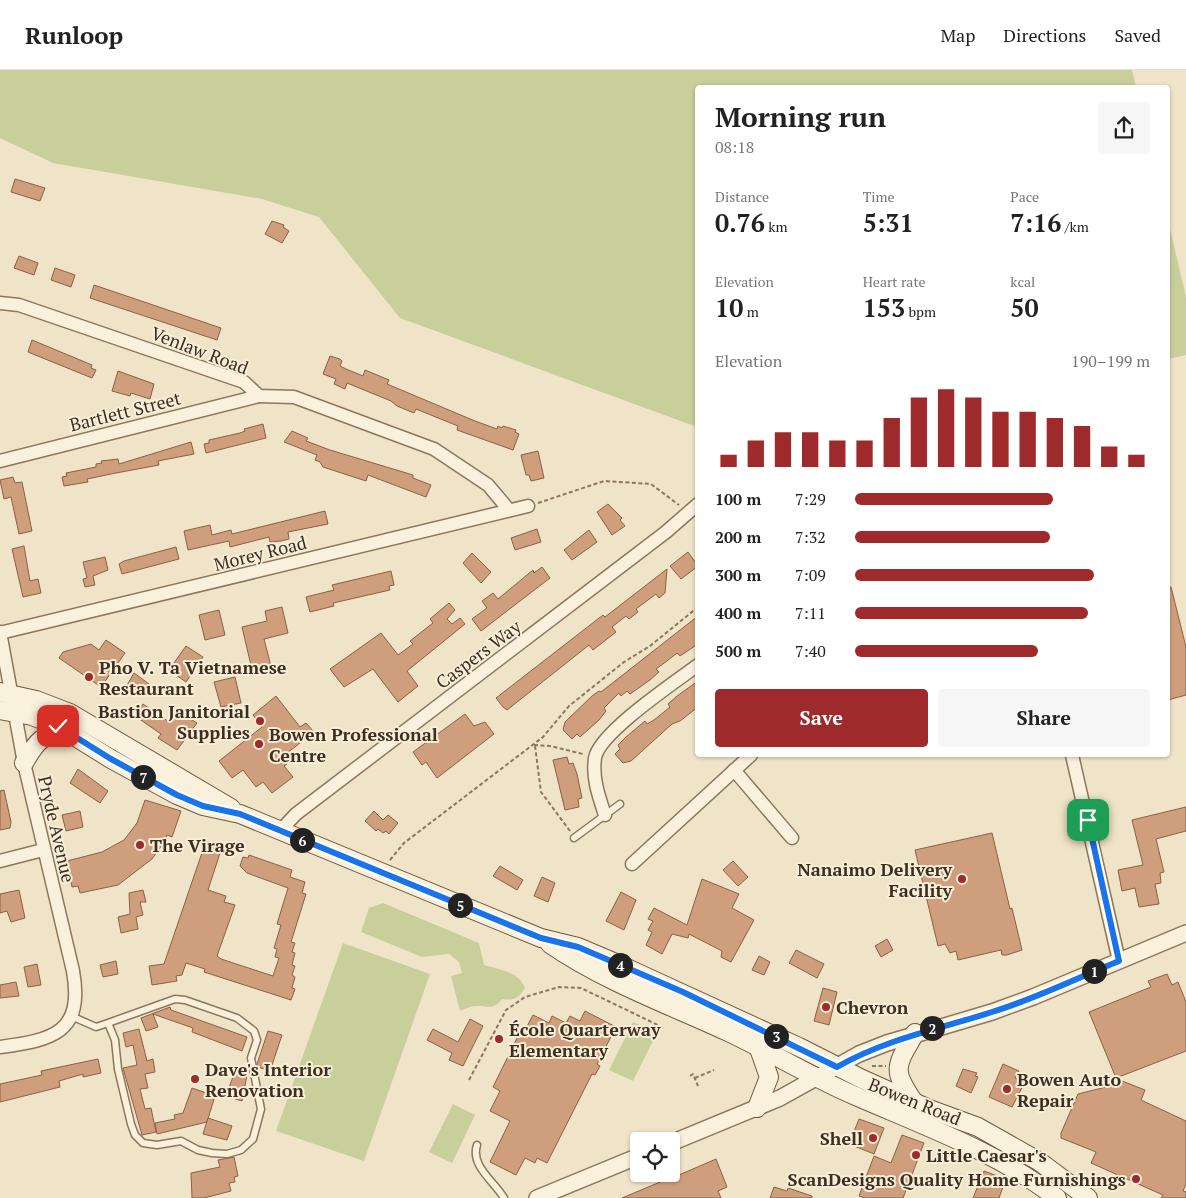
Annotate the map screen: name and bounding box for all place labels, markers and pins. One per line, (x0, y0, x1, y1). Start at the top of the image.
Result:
place label: Pho V. Ta Vietnamese Restaurant (99, 655, 287, 700)
marker: Pho V. Ta Vietnamese Restaurant (83, 671, 95, 683)
place label: Bastion Janitorial Supplies (98, 699, 250, 744)
pin (37, 705, 79, 747)
marker: Bastion Janitorial Supplies (254, 715, 266, 727)
place label: Bowen Professional Centre (269, 722, 438, 767)
marker: Bowen Professional Centre (253, 738, 265, 750)
pin: 7 (130, 764, 156, 790)
pin (1067, 799, 1109, 841)
pin: 6 (290, 828, 314, 852)
place label: The Virage (150, 833, 245, 857)
marker: The Virage (134, 839, 146, 851)
place label: Nanaimo Delivery Facility (797, 857, 952, 902)
marker: Nanaimo Delivery Facility (956, 873, 968, 885)
pin: 5 (448, 892, 472, 918)
pin: 4 (608, 952, 632, 978)
pin: 1 (1082, 958, 1106, 984)
place label: Chevron (836, 995, 909, 1019)
marker: Chevron (820, 1001, 832, 1013)
pin: 2 (920, 1016, 944, 1040)
place label: École Quarterway Elementary (509, 1017, 661, 1062)
pin: 3 (764, 1024, 788, 1048)
marker: École Quarterway Elementary (493, 1033, 505, 1045)
place label: Dave's Interior Renovation (205, 1057, 331, 1102)
place label: Bowen Auto Repair (1017, 1067, 1121, 1112)
marker: Dave's Interior Renovation (189, 1073, 201, 1085)
marker: Bowen Auto Repair (1001, 1083, 1013, 1095)
place label: Shell (820, 1126, 863, 1150)
marker: Shell (867, 1132, 879, 1144)
place label: Little Caesar's (926, 1143, 1047, 1167)
marker: Little Caesar's (910, 1149, 922, 1161)
place label: ScanDesigns Quality Home Furnishings (788, 1167, 1126, 1191)
marker: ScanDesigns Quality Home Furnishings (1130, 1173, 1142, 1185)

